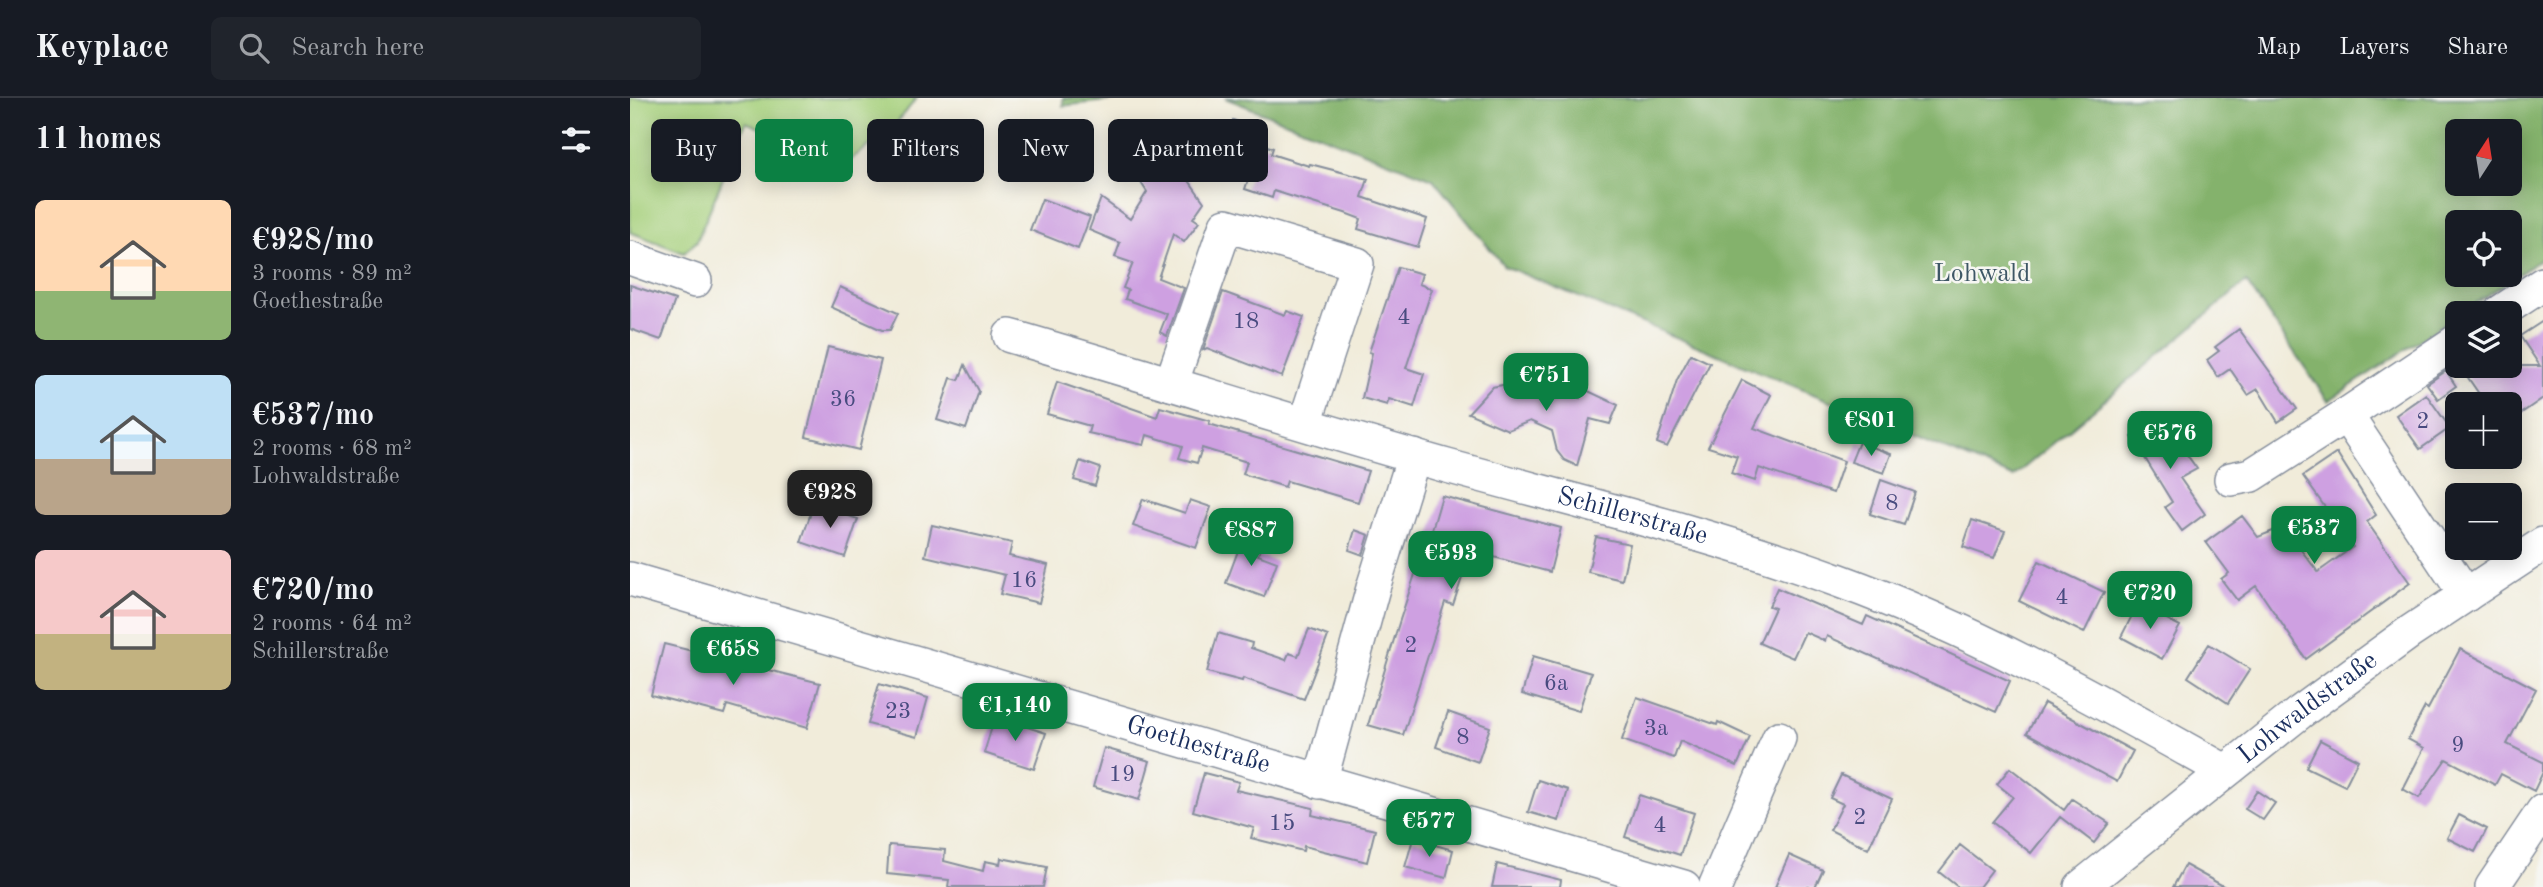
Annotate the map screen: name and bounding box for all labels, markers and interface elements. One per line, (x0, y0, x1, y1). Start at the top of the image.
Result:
search box (211, 17, 701, 80)
icon: search (235, 29, 273, 67)
text: Keyplace (35, 32, 169, 65)
text: Search here (291, 35, 424, 61)
text: Map (2257, 36, 2301, 60)
text: Layers (2339, 36, 2409, 60)
text: Share (2447, 36, 2508, 60)
chip: Buy (651, 119, 741, 182)
chip: Rent (755, 119, 853, 182)
chip: Filters (867, 119, 984, 182)
chip: New (998, 119, 1094, 182)
chip: Apartment (1108, 119, 1268, 182)
north arrow (2445, 119, 2522, 196)
map controls (2445, 119, 2522, 560)
icon: filters (557, 121, 595, 159)
text: 11 homes (35, 125, 161, 155)
button: locate (2445, 210, 2522, 287)
text: €928/mo (252, 226, 374, 256)
icon: home (91, 228, 175, 312)
park label: Lohwald (1933, 261, 2031, 287)
text: 3 rooms · 89 m² (252, 262, 412, 285)
text: Goethestraße (252, 290, 383, 313)
button: layers (2445, 301, 2522, 378)
house number: 4 (1397, 306, 1411, 329)
house number: 18 (1233, 310, 1259, 333)
pin: €751 (1505, 354, 1587, 413)
text: €751 (1519, 364, 1573, 387)
house number: 36 (830, 388, 856, 411)
button: + (2445, 392, 2522, 469)
pin: €801 (1830, 398, 1912, 458)
text: €537/mo (252, 401, 374, 431)
icon: home (91, 403, 175, 487)
text: €801 (1844, 409, 1898, 432)
house number: 2 (2416, 410, 2430, 433)
pin: €576 (2129, 412, 2211, 471)
text: €576 (2143, 422, 2197, 445)
text: 2 rooms · 68 m² (252, 437, 412, 460)
text: Lohwaldstraße (252, 465, 400, 488)
pin: €928 (789, 470, 871, 530)
text: €928 (803, 481, 857, 504)
street label: Schillerstraße (1554, 483, 1711, 550)
button: − (2445, 483, 2522, 560)
house number: 8 (1885, 492, 1899, 515)
pin: €537 (2273, 506, 2355, 566)
pin: €887 (1210, 508, 1292, 568)
text: €537 (2287, 517, 2341, 540)
text: €887 (1224, 519, 1278, 542)
pin: €593 (1410, 532, 1492, 591)
text: €593 (1424, 542, 1478, 565)
house number: 16 (1011, 569, 1037, 592)
pin: €720 (2109, 572, 2191, 631)
text: €720/mo (252, 576, 374, 606)
icon: home (91, 578, 175, 662)
text: €720 (2123, 582, 2177, 605)
house number: 4 (2055, 586, 2069, 609)
text: 2 rooms · 64 m² (252, 612, 412, 635)
pin: €658 (692, 628, 774, 687)
house number: 2 (1404, 634, 1418, 657)
text: €658 (706, 638, 760, 661)
text: Schillerstraße (252, 640, 389, 663)
street label: Lohwaldstraße (2234, 647, 2382, 769)
house number: 6a (1544, 672, 1568, 695)
pin: €1,140 (958, 684, 1072, 743)
text: €1,140 (978, 694, 1052, 717)
house number: 23 (885, 700, 911, 723)
street label: Goethestraße (1123, 712, 1273, 778)
house number: 3a (1644, 717, 1668, 740)
house number: 8 (1456, 726, 1470, 749)
house number: 9 (2451, 734, 2465, 757)
house number: 19 (1109, 763, 1135, 786)
pin: €577 (1388, 800, 1470, 859)
house number: 2 (1853, 806, 1867, 829)
text: €577 (1402, 810, 1456, 833)
house number: 15 (1269, 812, 1295, 835)
house number: 4 (1653, 814, 1667, 837)

